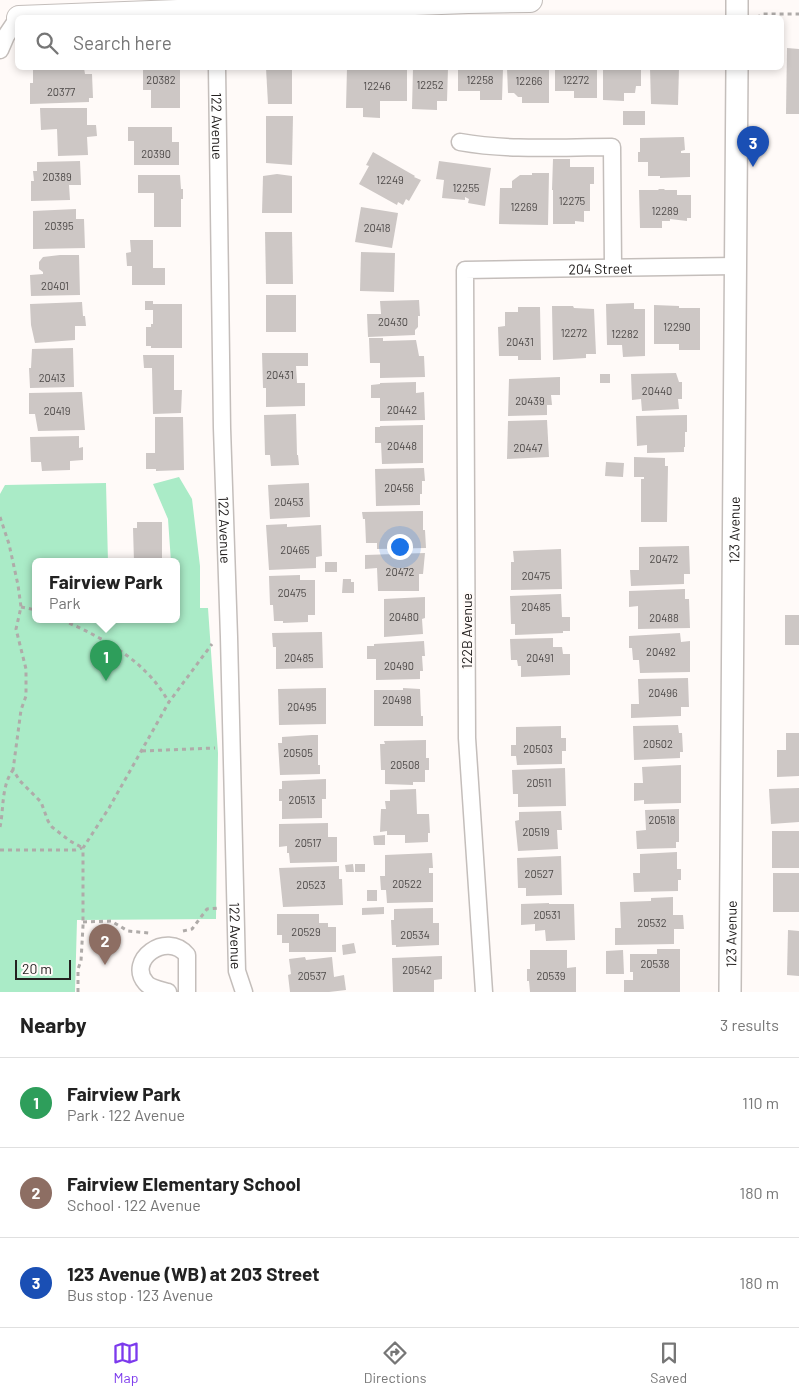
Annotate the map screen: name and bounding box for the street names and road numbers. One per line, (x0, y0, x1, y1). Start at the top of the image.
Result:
street label: 122 Avenue (209, 92, 227, 160)
street label: 204 Street (568, 259, 633, 277)
street label: 122 Avenue (216, 496, 235, 564)
street label: 123 Avenue (725, 497, 742, 564)
street label: 122B Avenue (458, 593, 475, 669)
street label: 123 Avenue (722, 900, 739, 968)
street label: 122 Avenue (227, 902, 245, 970)

